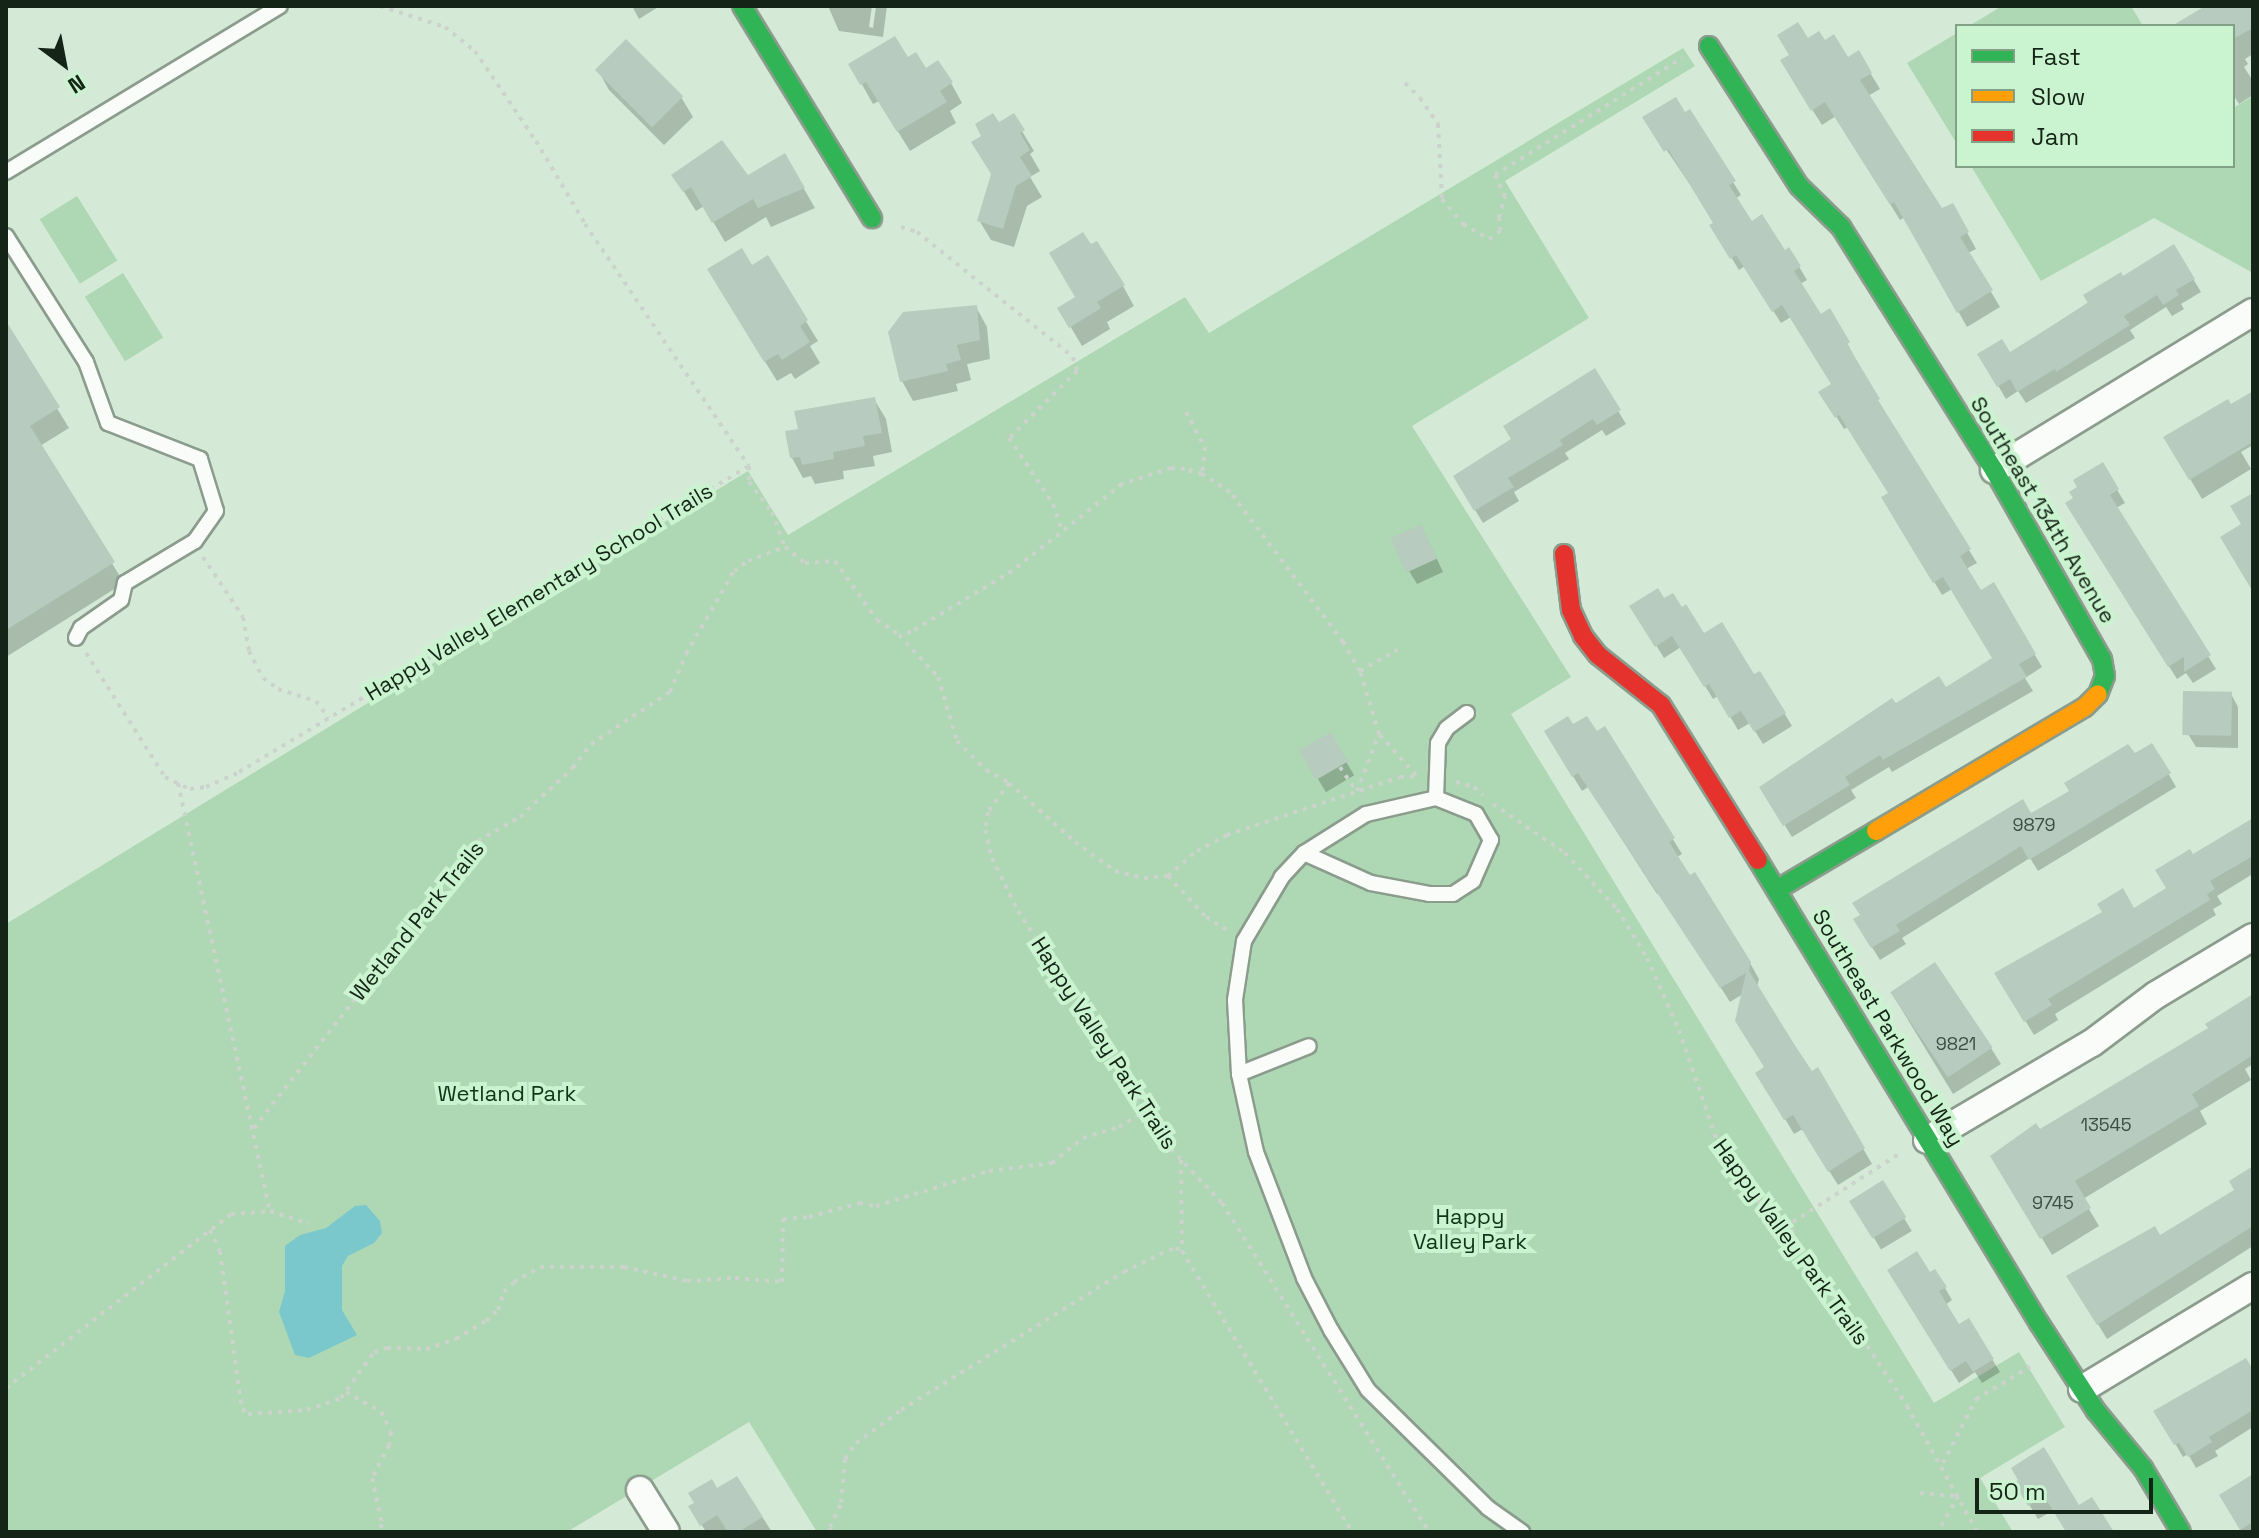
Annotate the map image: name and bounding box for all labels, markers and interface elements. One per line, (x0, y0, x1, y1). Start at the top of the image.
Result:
north arrow (24, 24, 104, 104)
legend (1955, 24, 2235, 168)
text: Fast (2031, 41, 2081, 72)
text: N (63, 69, 90, 100)
text: Slow (2031, 81, 2085, 112)
text: Jam (2031, 121, 2079, 152)
street label: Southeast 134th Avenue (1965, 392, 2121, 628)
street label: Happy Valley Elementary School Trails (360, 477, 718, 707)
house number: 9879 (2012, 814, 2056, 836)
street label: Wetland Park Trails (344, 836, 490, 1006)
street label: Southeast Parkwood Way (1807, 905, 1969, 1151)
street label: Happy Valley Park Trails (1025, 932, 1183, 1154)
house number: 9821 (1936, 1033, 1976, 1055)
park label: Wetland Park (438, 1081, 576, 1107)
house number: 13545 (2080, 1114, 2132, 1136)
street label: Happy Valley Park Trails (1707, 1134, 1875, 1350)
house number: 9745 (2032, 1192, 2074, 1214)
park label: Happy Valley Park (1413, 1203, 1527, 1254)
scale bar (1979, 1462, 2157, 1512)
text: 50 m (1989, 1476, 2046, 1507)

